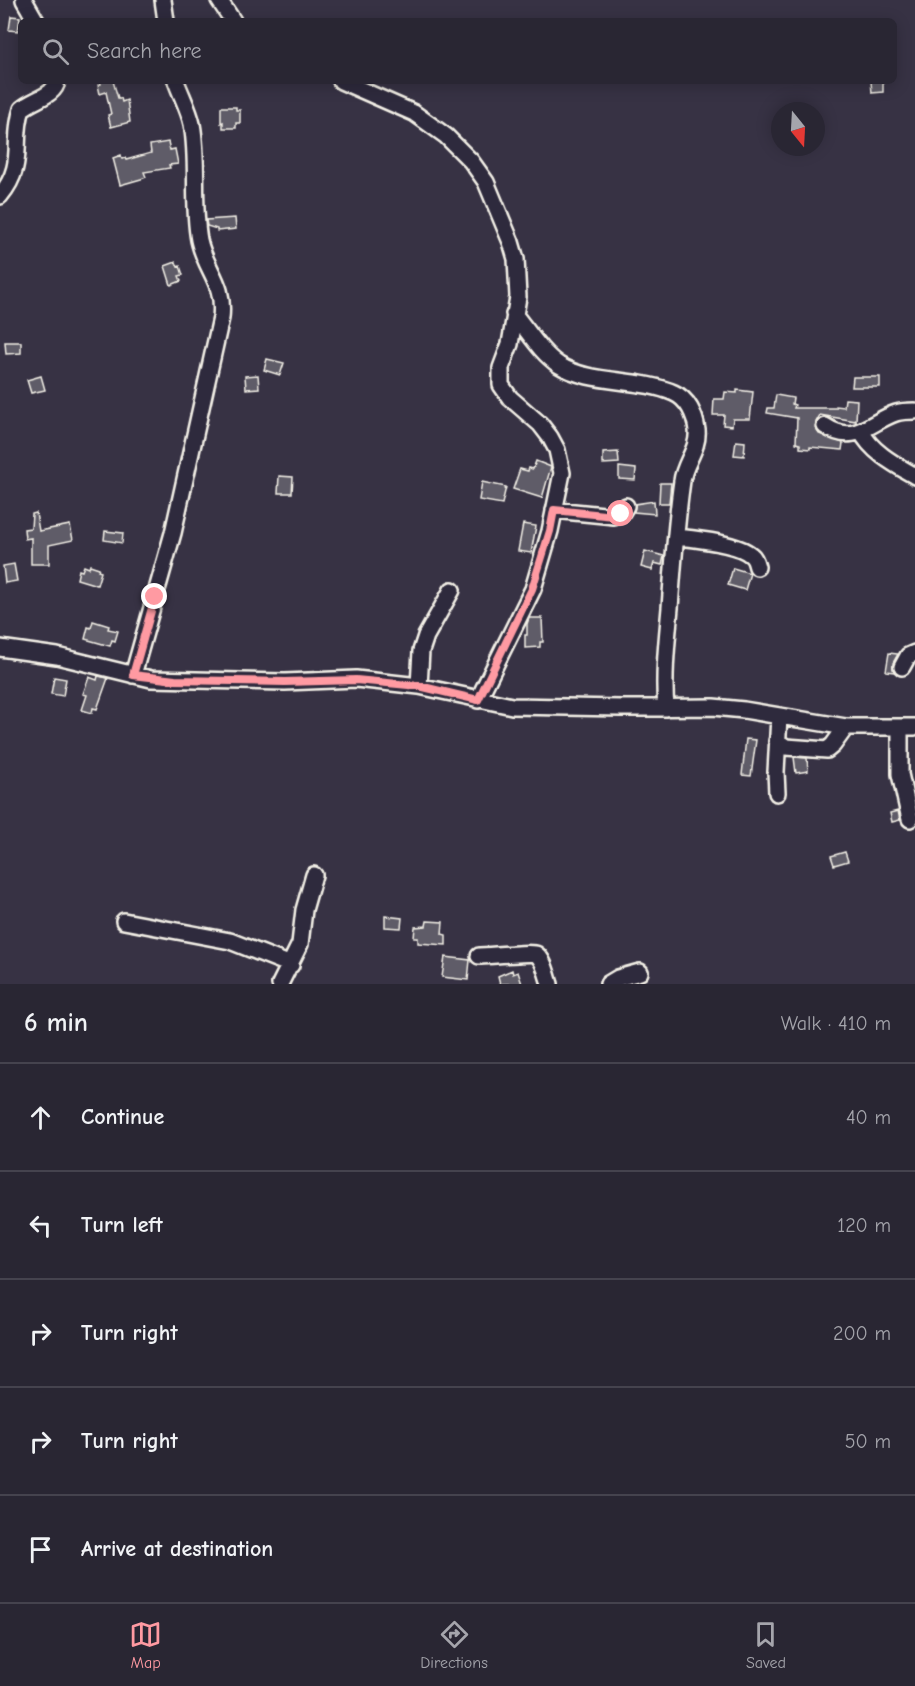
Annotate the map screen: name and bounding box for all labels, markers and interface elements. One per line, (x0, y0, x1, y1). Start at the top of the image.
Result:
search box (18, 18, 897, 84)
icon: search (39, 35, 72, 68)
text: Search here (87, 38, 202, 64)
north arrow (771, 102, 825, 156)
route start (607, 500, 633, 526)
route end (141, 583, 167, 609)
text: 6 min (24, 1008, 88, 1038)
text: Walk · 410 m (781, 1012, 891, 1035)
icon: ahead (24, 1101, 57, 1134)
text: Continue (81, 1104, 164, 1130)
text: 40 m (846, 1106, 891, 1129)
icon: left (24, 1209, 57, 1242)
text: Turn left (81, 1212, 163, 1238)
text: 120 m (837, 1214, 891, 1237)
icon: right (24, 1317, 57, 1350)
text: Turn right (81, 1320, 178, 1346)
text: 200 m (833, 1322, 891, 1345)
icon: right (24, 1425, 57, 1458)
text: Turn right (81, 1428, 178, 1454)
text: 50 m (845, 1430, 891, 1453)
icon: arrive (24, 1533, 57, 1566)
text: Arrive at destination (81, 1536, 273, 1562)
tab: Map (129, 1618, 162, 1672)
tab: Directions (420, 1618, 488, 1672)
tab: Saved (746, 1618, 786, 1672)

